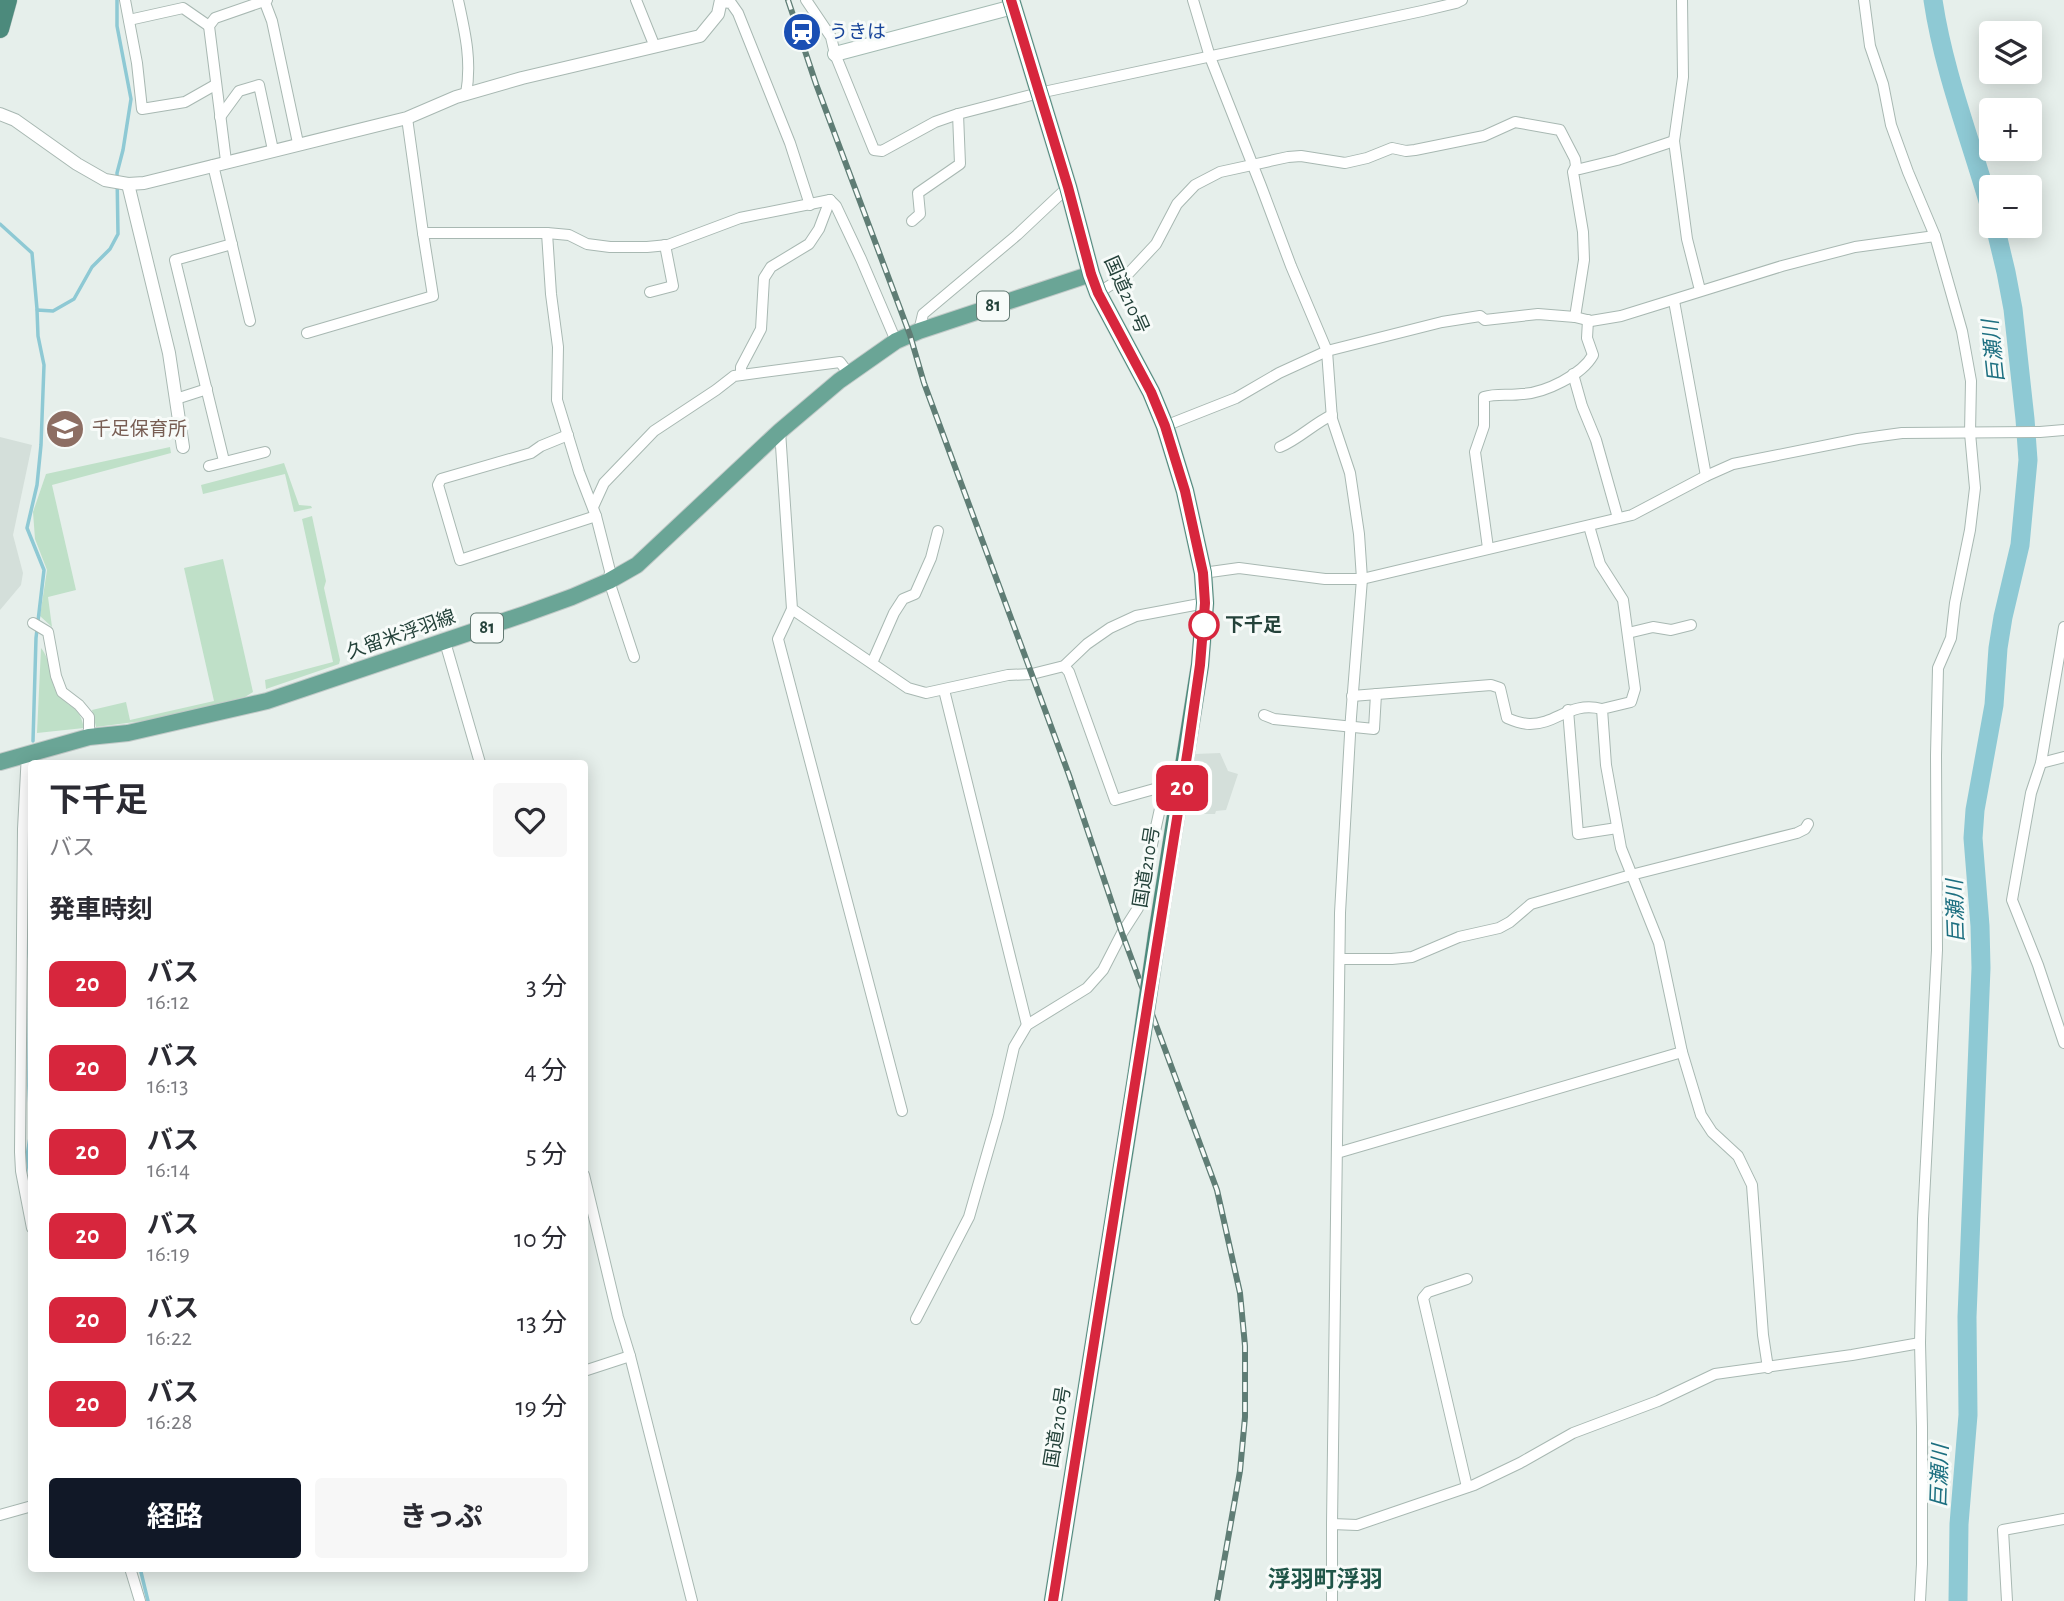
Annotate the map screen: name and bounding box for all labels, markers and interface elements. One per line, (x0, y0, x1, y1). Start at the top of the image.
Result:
station icon: うきは (781, 11, 823, 53)
map controls (1979, 21, 2042, 238)
button: layers (1979, 21, 2042, 84)
place label: うきは (829, 22, 886, 42)
button: + (1979, 98, 2042, 161)
button: − (1979, 175, 2042, 238)
street label: 国道210号 (1101, 253, 1152, 336)
road number: 81 (977, 292, 1009, 320)
water label: 巨瀬川 (1979, 317, 2008, 384)
school or university icon: 千足保育所 (44, 408, 86, 450)
place label: 千足保育所 (92, 419, 187, 439)
street label: 久留米浮羽線 (343, 606, 458, 663)
marker: 下千足 (1189, 610, 1219, 640)
road number: 81 (471, 614, 503, 642)
place label: 下千足 (1225, 614, 1282, 635)
line badge: 20 (1150, 765, 1214, 811)
text: 20 (1170, 776, 1194, 800)
button: heart (493, 783, 567, 857)
text: 下千足 (49, 785, 148, 818)
street label: 国道210号 (1130, 825, 1163, 909)
text: バス (49, 837, 95, 860)
water label: 巨瀬川 (1943, 877, 1968, 943)
text: 発車時刻 (49, 897, 153, 923)
text: バス (147, 960, 199, 986)
text: 20 (76, 972, 99, 996)
text: 3 分 (526, 974, 567, 1000)
text: 16:12 (147, 991, 189, 1014)
text: バス (147, 1044, 199, 1070)
text: 20 (76, 1056, 99, 1080)
text: 4 分 (524, 1058, 567, 1084)
text: 16:13 (147, 1075, 188, 1098)
text: バス (147, 1128, 199, 1154)
text: 20 (76, 1140, 99, 1164)
text: 5 分 (526, 1142, 567, 1168)
text: 16:14 (147, 1159, 190, 1182)
text: バス (147, 1212, 199, 1238)
text: 20 (76, 1224, 99, 1248)
text: 10 分 (514, 1226, 567, 1252)
text: 16:19 (147, 1243, 190, 1266)
text: バス (147, 1296, 199, 1322)
text: 20 (76, 1308, 99, 1332)
text: 13 分 (517, 1310, 567, 1336)
text: 16:22 (147, 1327, 192, 1350)
text: バス (147, 1380, 199, 1406)
street label: 国道210号 (1041, 1385, 1074, 1469)
text: 20 (76, 1392, 99, 1416)
text: 19 分 (516, 1394, 567, 1420)
text: 16:28 (147, 1411, 192, 1434)
water label: 巨瀬川 (1927, 1442, 1952, 1508)
button: 経路 (49, 1478, 301, 1558)
button: きっぷ (315, 1478, 567, 1558)
district label: 浮羽町浮羽 (1268, 1567, 1383, 1592)

